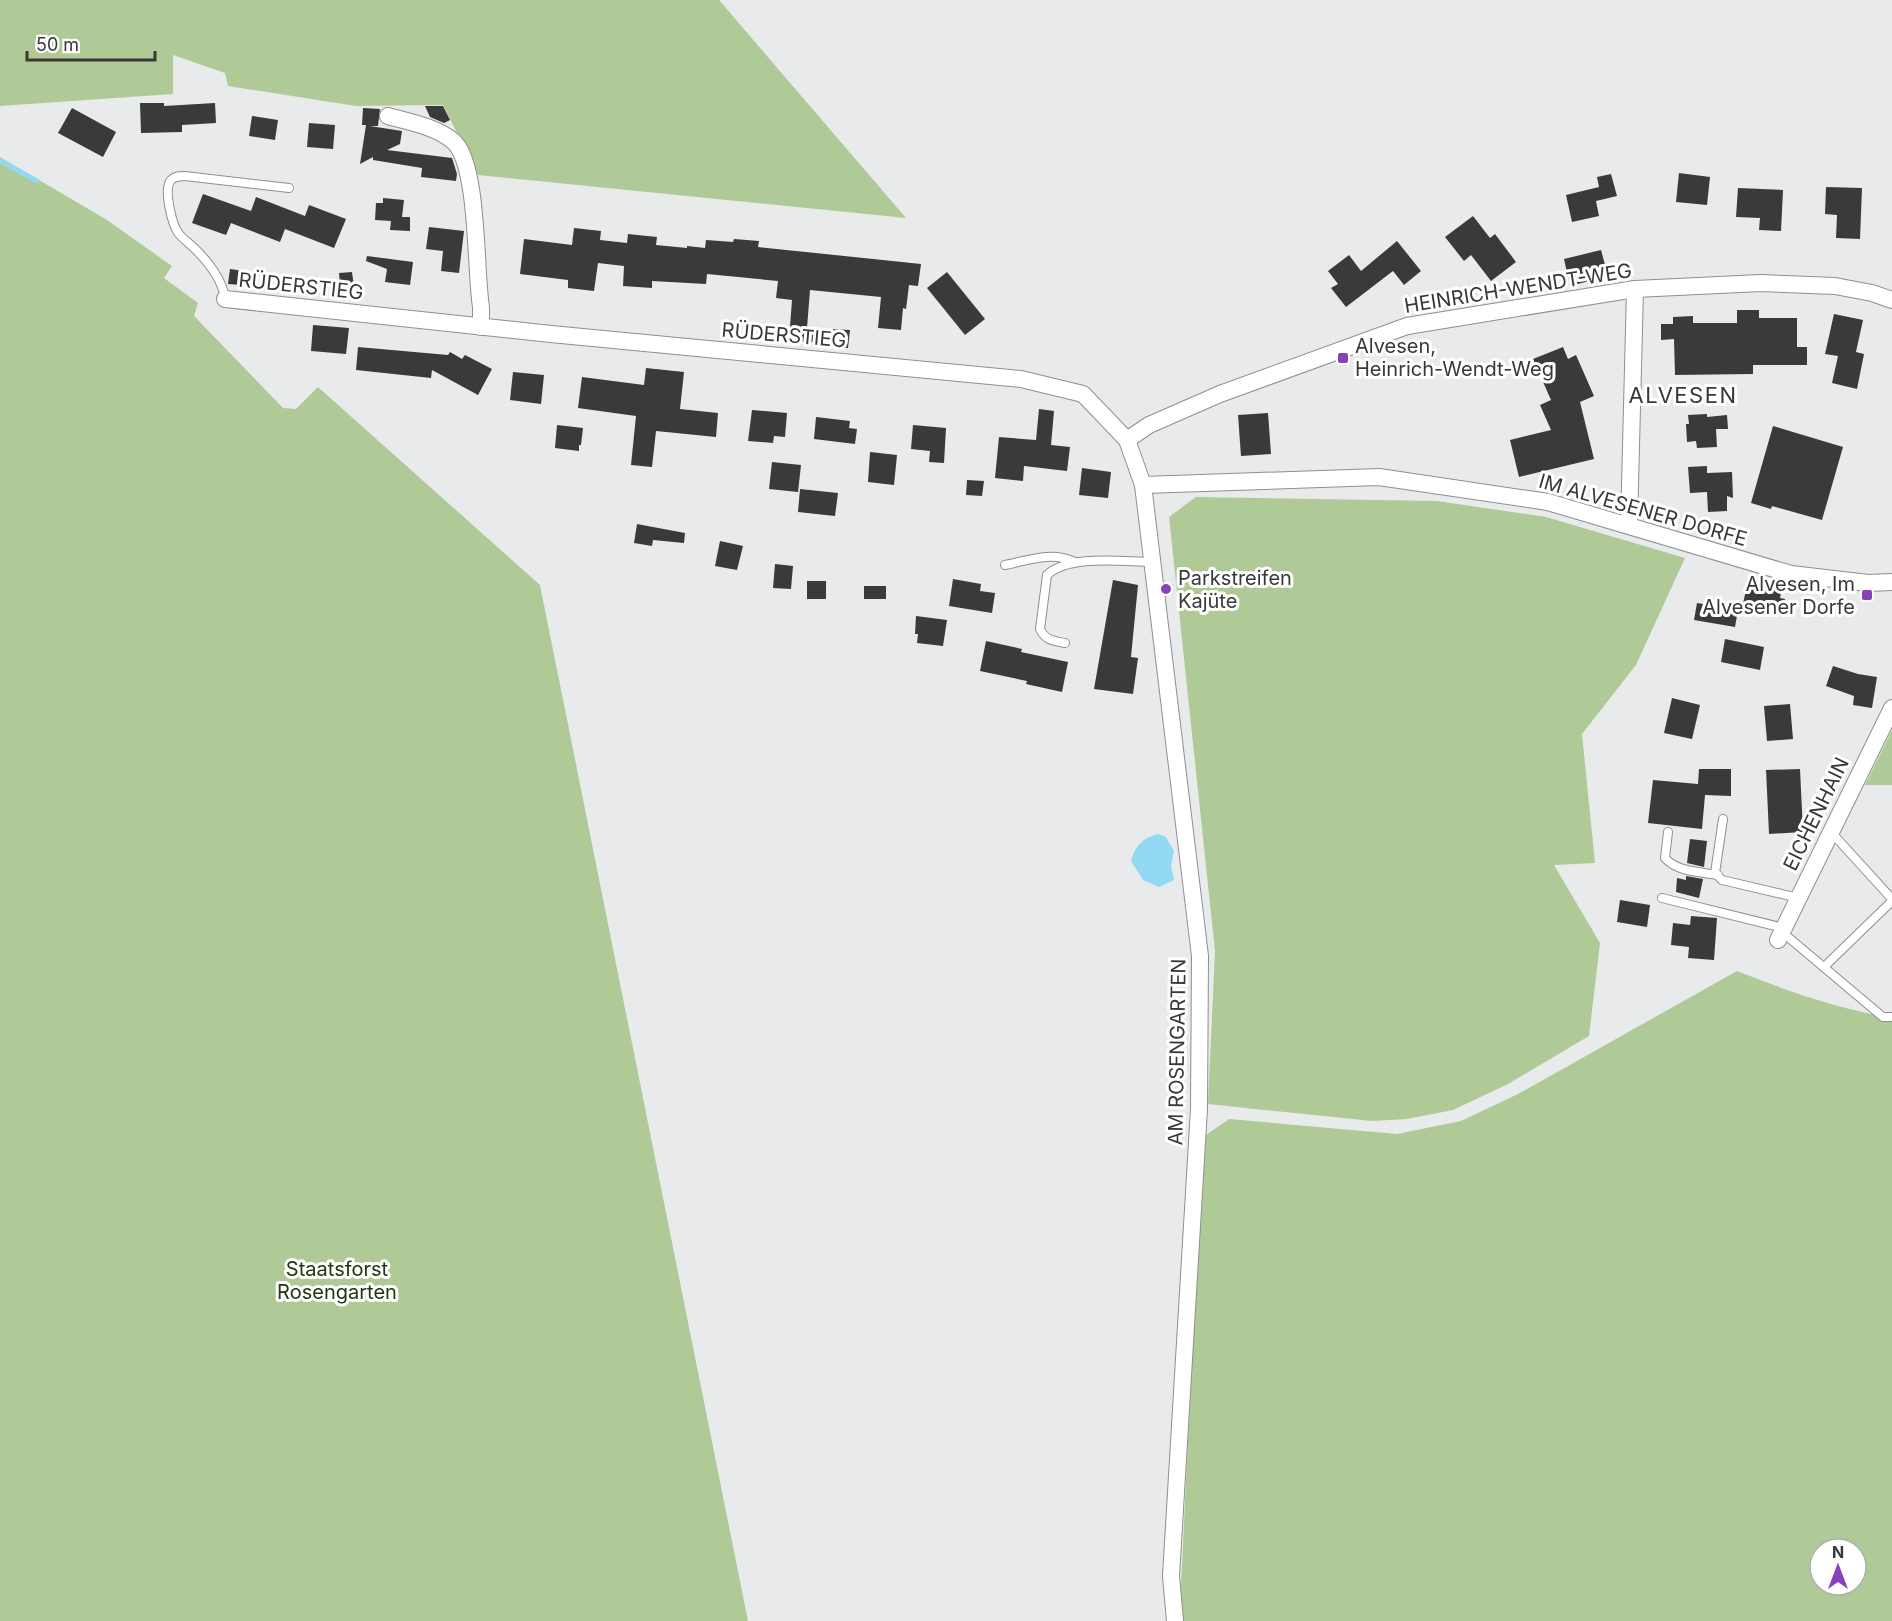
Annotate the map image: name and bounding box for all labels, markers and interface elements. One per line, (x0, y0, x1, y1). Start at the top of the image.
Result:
scale bar (27, 24, 154, 62)
text: 50 m (36, 34, 79, 55)
street label: HEINRICH-WENDT-WEG (1402, 258, 1634, 318)
street label: RÜDERSTIEG (238, 268, 364, 304)
street label: RÜDERSTIEG (721, 318, 847, 352)
place label: Alvesen, Heinrich-Wendt-Weg (1355, 334, 1554, 381)
marker: Alvesen, Heinrich-Wendt-Weg (1336, 351, 1350, 365)
district label: ALVESEN (1629, 382, 1737, 408)
street label: IM ALVESENER DORFE (1536, 469, 1750, 551)
place label: Parkstreifen Kajüte (1178, 566, 1292, 613)
place label: Alvesen, Im Alvesener Dorfe (1702, 572, 1855, 619)
marker: Parkstreifen Kajüte (1159, 582, 1173, 596)
marker: Alvesen, Im Alvesener Dorfe (1860, 588, 1874, 602)
street label: EICHENHAIN (1778, 753, 1854, 875)
street label: AM ROSENGARTEN (1163, 958, 1191, 1146)
park label: Staatsforst Rosengarten (277, 1257, 397, 1304)
north arrow (1808, 1537, 1868, 1597)
text: N (1832, 1542, 1844, 1562)

